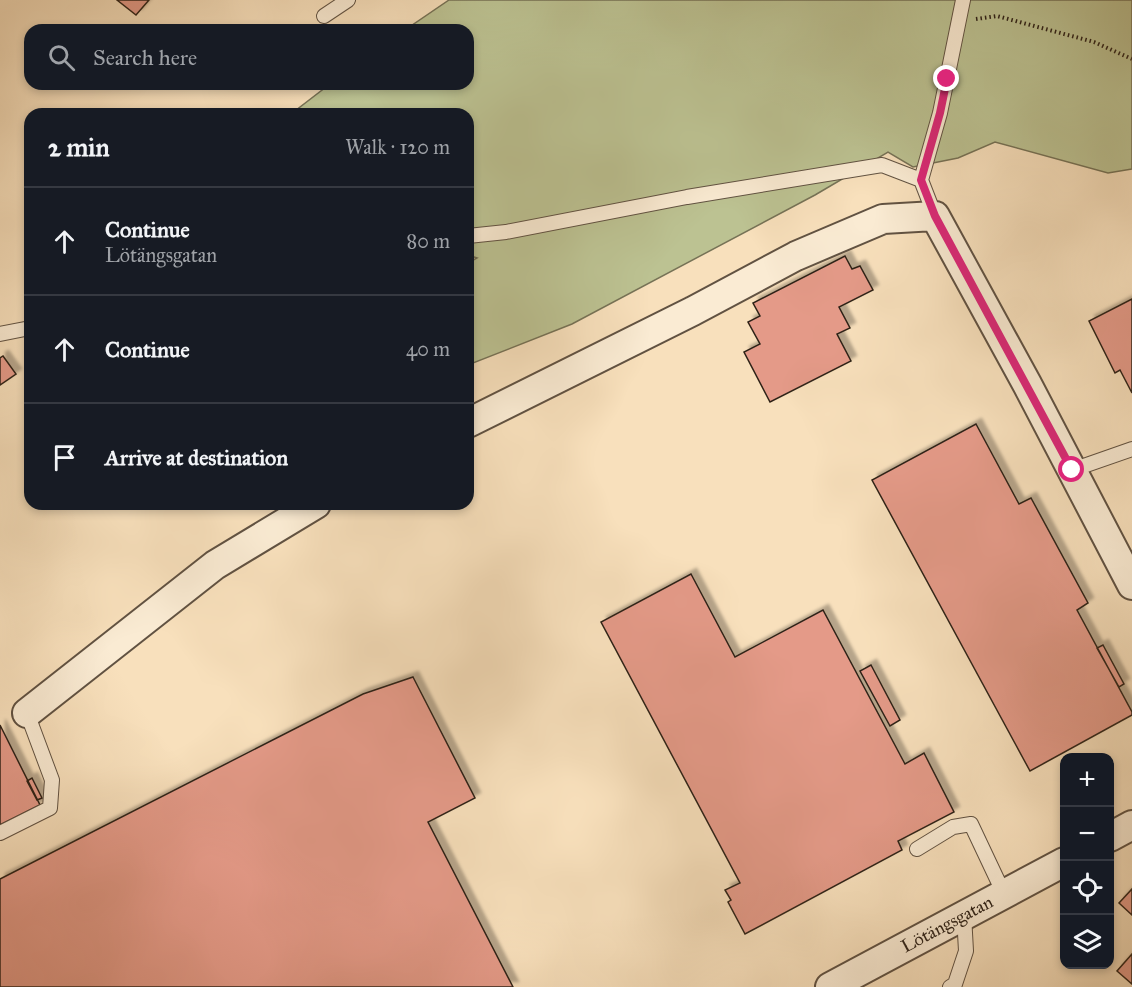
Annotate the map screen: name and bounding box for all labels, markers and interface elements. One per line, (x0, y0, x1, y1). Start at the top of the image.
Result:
search box (24, 24, 474, 90)
icon: search (45, 41, 78, 74)
text: Search here (93, 44, 197, 71)
route end (933, 65, 959, 91)
text: 2 min (48, 131, 109, 163)
text: Walk · 120 m (345, 135, 450, 159)
text: Continue (105, 216, 190, 243)
icon: ahead (48, 225, 81, 258)
text: 80 m (407, 229, 450, 253)
text: Lötängsgatan (105, 243, 217, 267)
icon: ahead (48, 333, 81, 366)
text: Continue (105, 336, 190, 363)
text: 40 m (406, 337, 450, 361)
icon: arrive (48, 441, 81, 474)
text: Arrive at destination (105, 444, 288, 471)
route start (1058, 456, 1084, 482)
map controls (1060, 753, 1114, 969)
button: + (1060, 753, 1114, 807)
button: − (1060, 807, 1114, 861)
button: locate (1060, 861, 1114, 915)
street label: Lötängsgatan (897, 890, 997, 958)
button: layers (1060, 915, 1114, 969)

